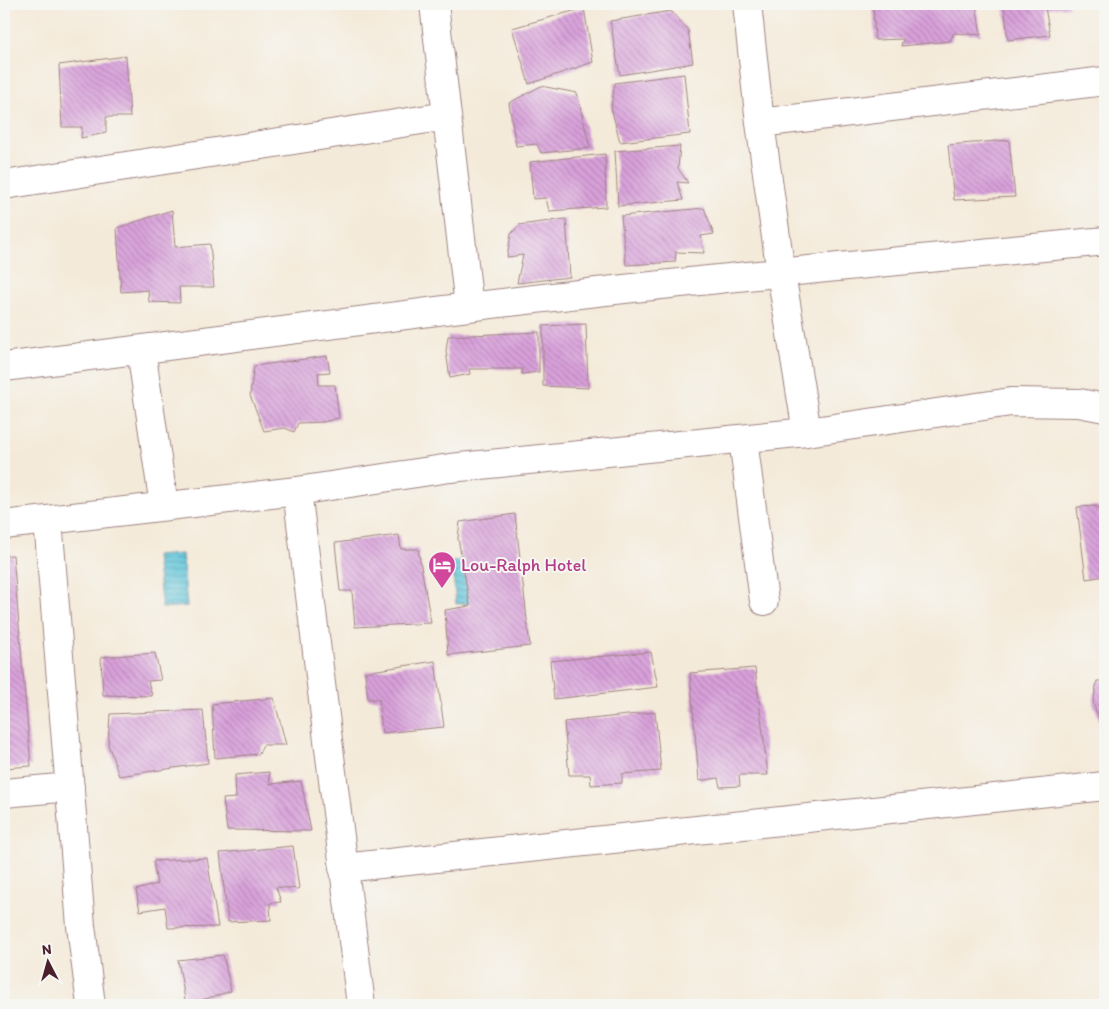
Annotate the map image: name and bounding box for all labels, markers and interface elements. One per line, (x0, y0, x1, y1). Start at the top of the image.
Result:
hotel icon: Lou-Ralph Hotel (427, 550, 457, 589)
place label: Lou-Ralph Hotel (461, 554, 586, 576)
north arrow (22, 936, 72, 986)
text: N (41, 941, 52, 959)

